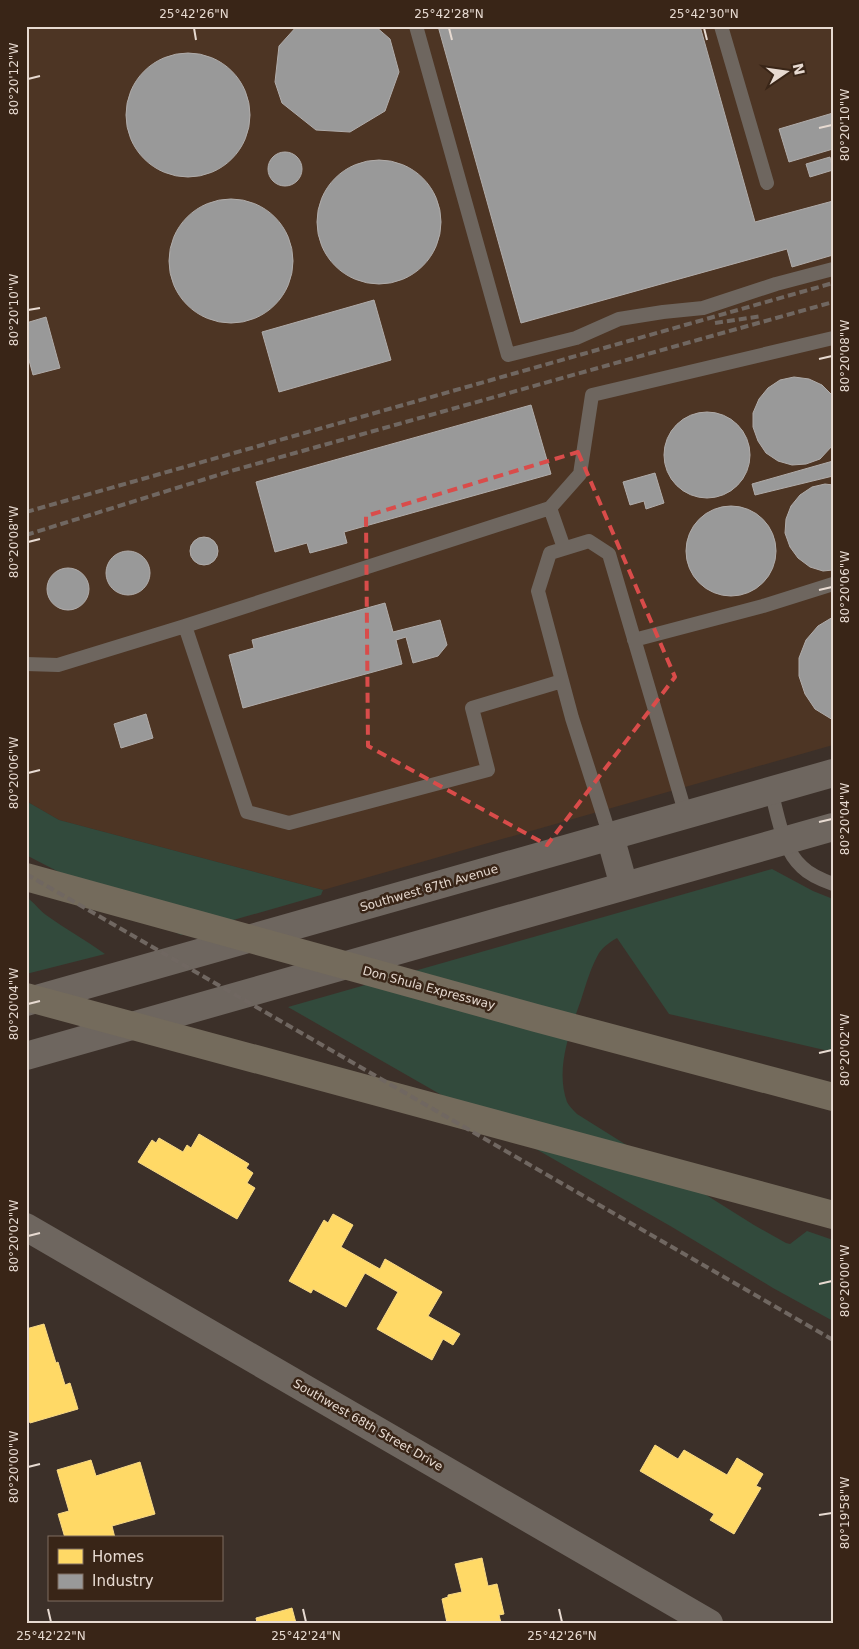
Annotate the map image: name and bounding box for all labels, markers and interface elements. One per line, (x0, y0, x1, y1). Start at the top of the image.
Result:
text: 25°42'26"N (159, 7, 229, 21)
text: 25°42'28"N (414, 7, 484, 21)
text: 25°42'30"N (669, 7, 739, 21)
text: 80°20'12"W (7, 43, 21, 115)
north arrow (762, 48, 812, 98)
text: N (790, 62, 808, 77)
text: 80°20'10"W (838, 89, 852, 161)
text: 80°20'10"W (7, 274, 21, 346)
text: 80°20'08"W (838, 320, 852, 392)
text: 80°20'08"W (7, 506, 21, 578)
text: 80°20'06"W (838, 551, 852, 623)
text: 80°20'06"W (7, 737, 21, 809)
text: 80°20'04"W (838, 783, 852, 855)
street label: Southwest 87th Avenue (358, 862, 500, 914)
street label: Don Shula Expressway (361, 964, 497, 1012)
text: 80°20'04"W (7, 968, 21, 1040)
text: 80°20'02"W (838, 1014, 852, 1086)
text: 80°20'02"W (7, 1200, 21, 1272)
text: 80°20'00"W (838, 1245, 852, 1317)
street label: Southwest 68th Street Drive (291, 1376, 445, 1474)
text: 80°20'00"W (7, 1431, 21, 1503)
text: 80°19'58"W (838, 1477, 852, 1549)
legend (48, 1536, 222, 1602)
text: Homes (92, 1548, 144, 1566)
text: Industry (92, 1572, 154, 1590)
text: 25°42'22"N (16, 1629, 86, 1643)
text: 25°42'24"N (271, 1629, 341, 1643)
text: 25°42'26"N (527, 1629, 597, 1643)

